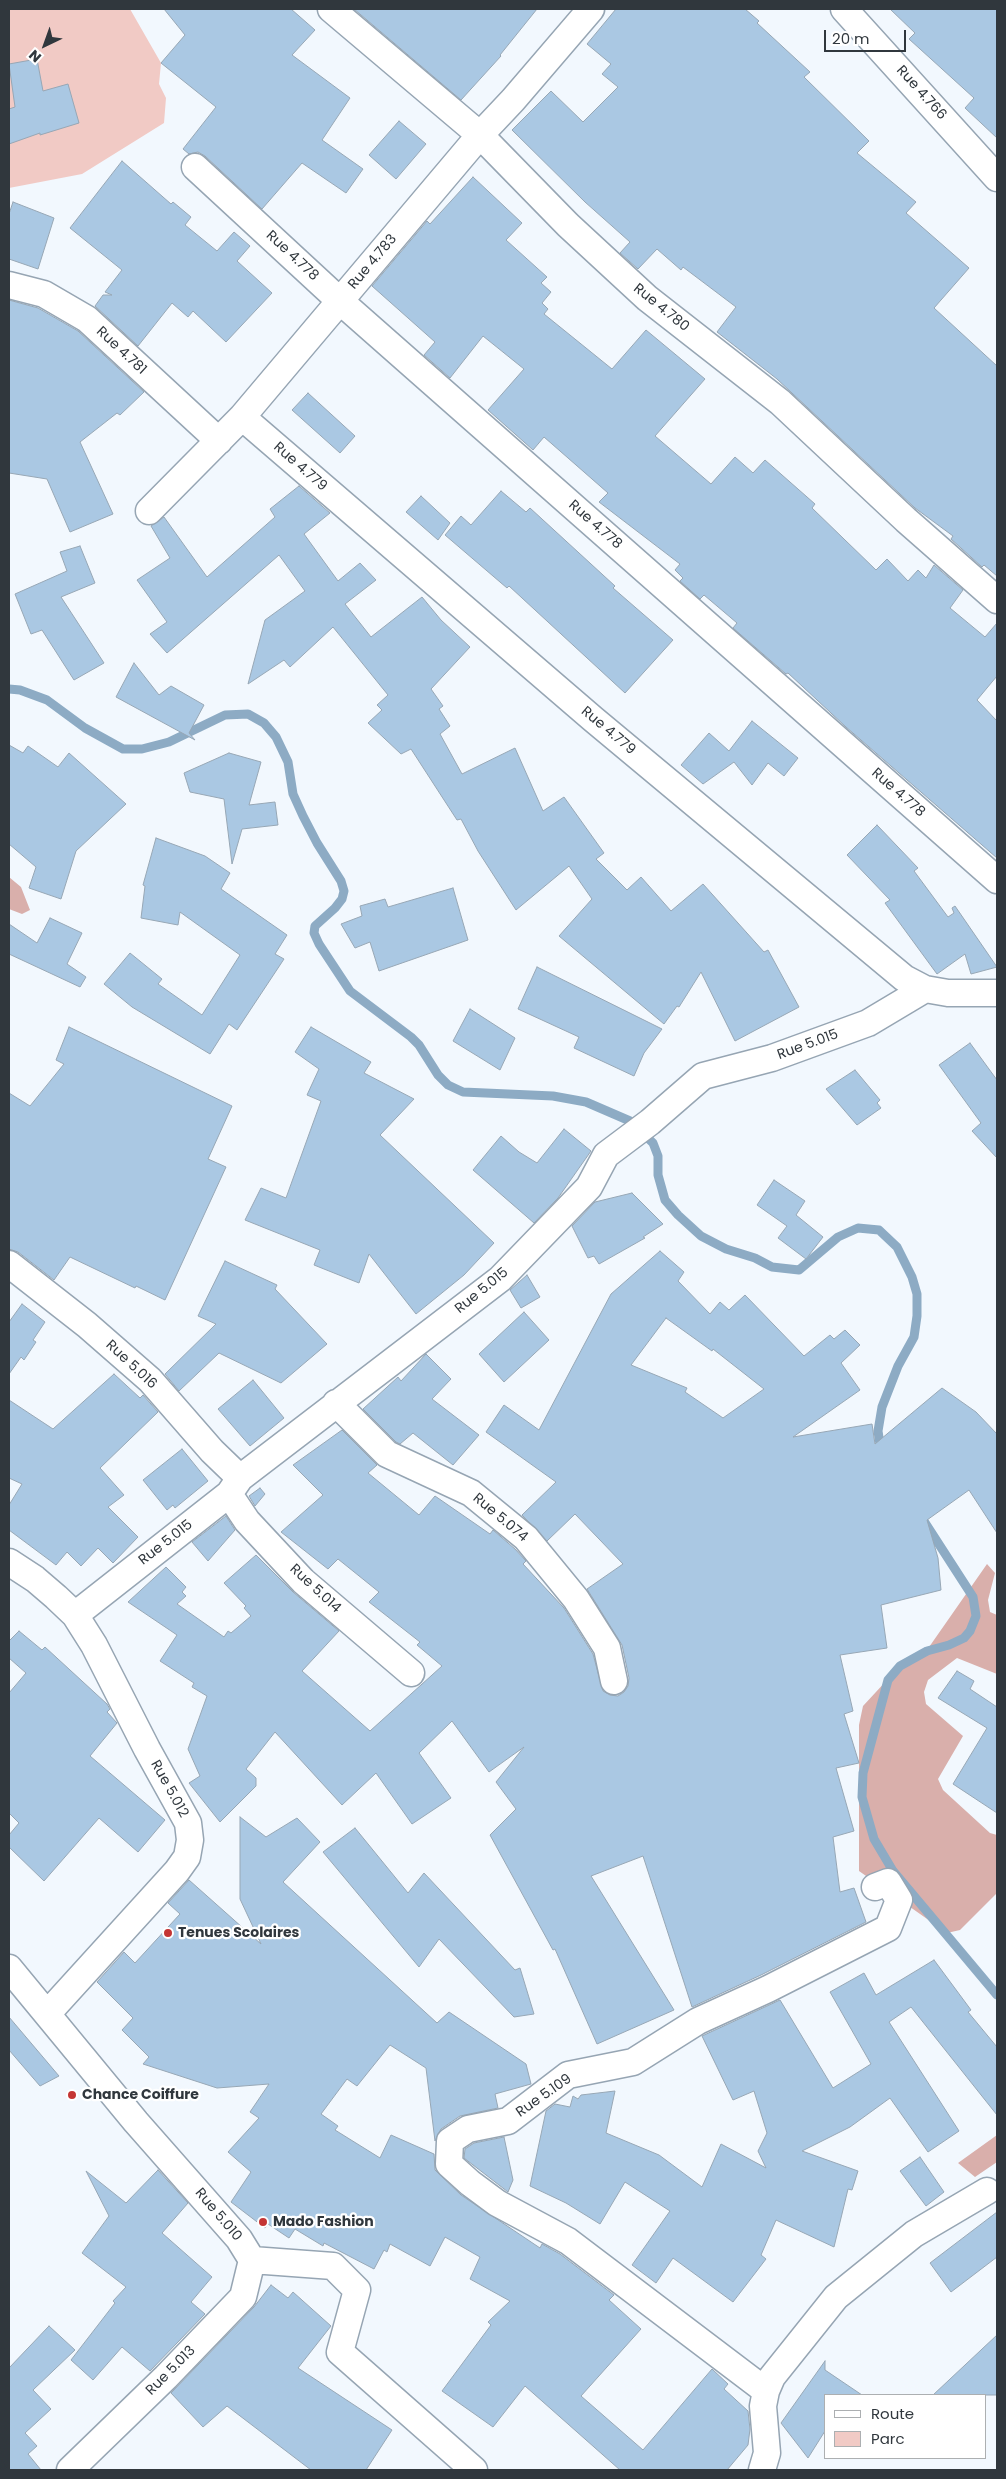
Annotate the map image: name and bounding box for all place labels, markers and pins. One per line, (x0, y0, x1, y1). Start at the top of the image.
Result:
place label: Tenues Scolaires (178, 1925, 299, 1941)
marker: Tenues Scolaires (162, 1927, 174, 1939)
place label: Chance Coiffure (82, 2087, 199, 2103)
marker: Chance Coiffure (66, 2089, 78, 2101)
place label: Mado Fashion (273, 2214, 374, 2230)
marker: Mado Fashion (257, 2216, 269, 2228)

